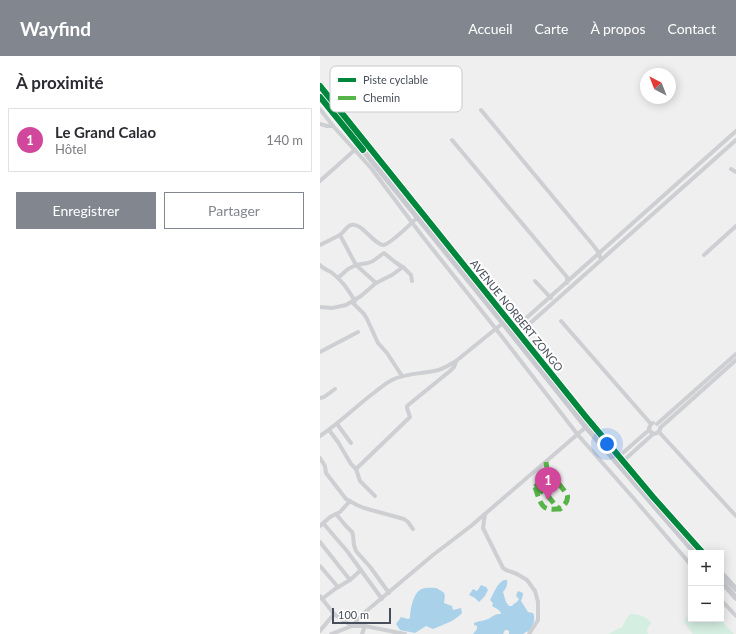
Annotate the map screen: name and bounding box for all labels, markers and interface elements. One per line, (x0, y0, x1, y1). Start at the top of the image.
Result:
text: Wayfind (20, 17, 91, 40)
text: Accueil (468, 20, 513, 37)
text: Carte (535, 20, 568, 37)
text: À propos (590, 20, 645, 37)
text: Contact (667, 20, 716, 37)
legend (330, 66, 462, 112)
north arrow (640, 68, 676, 104)
text: À proximité (16, 72, 104, 93)
text: Piste cyclable (363, 73, 428, 86)
text: Chemin (363, 91, 400, 104)
text: Le Grand Calao (55, 123, 156, 141)
text: 1 (26, 132, 34, 148)
text: 140 m (266, 132, 303, 148)
text: Hôtel (55, 141, 87, 157)
button: Enregistrer (16, 192, 156, 229)
button: Partager (164, 192, 304, 229)
street label: AVENUE NORBERT ZONGO (468, 257, 566, 374)
your location (597, 434, 617, 454)
pin: 1 (535, 467, 561, 500)
map controls (688, 550, 724, 622)
button: + (688, 550, 724, 586)
button: − (688, 586, 724, 622)
scale bar (332, 606, 391, 625)
text: 100 m (338, 608, 369, 621)

